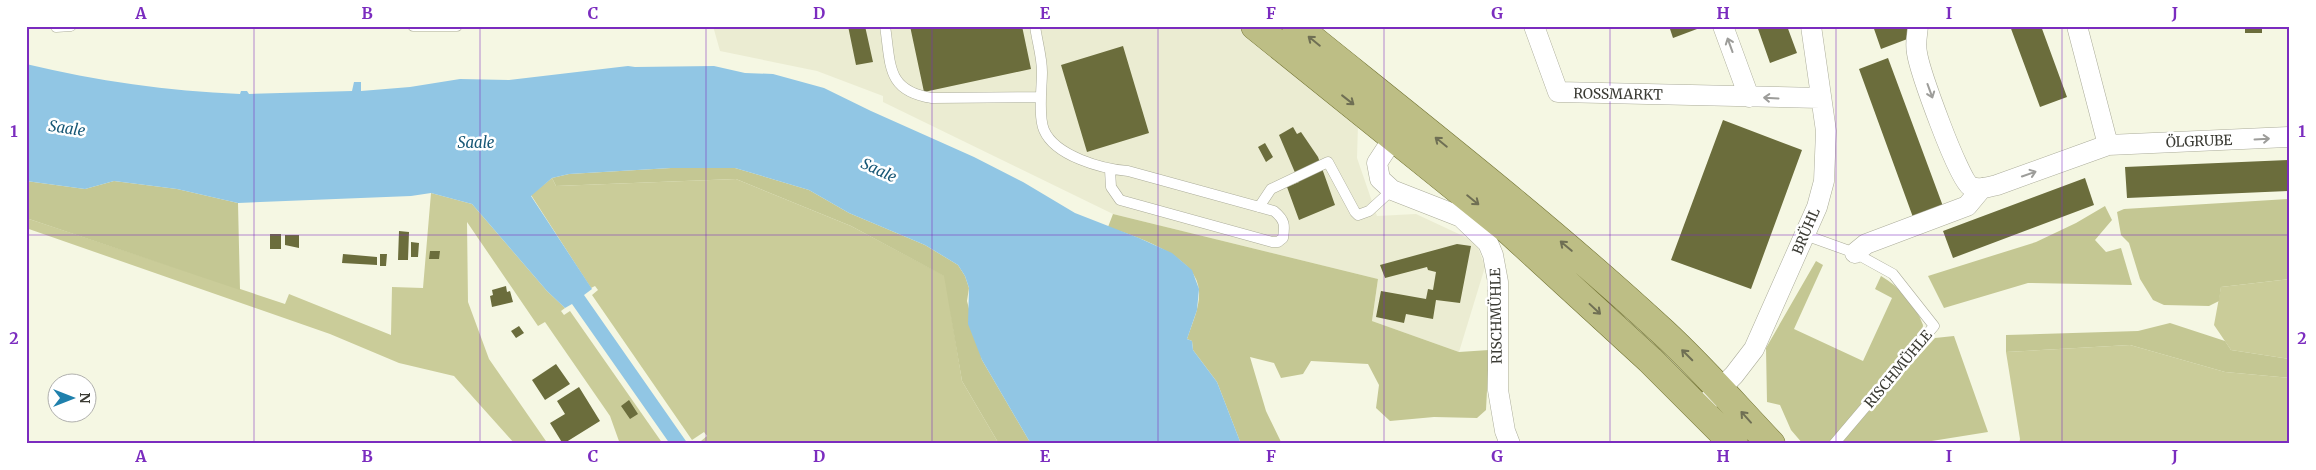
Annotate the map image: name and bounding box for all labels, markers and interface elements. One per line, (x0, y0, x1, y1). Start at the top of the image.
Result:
text: A (134, 3, 147, 23)
text: B (361, 3, 373, 23)
text: C (588, 3, 598, 23)
text: D (813, 3, 825, 23)
text: E (1040, 3, 1051, 23)
text: F (1266, 3, 1276, 23)
text: G (1491, 3, 1503, 23)
text: H (1716, 3, 1730, 23)
text: I (1946, 3, 1952, 23)
text: J (2171, 3, 2178, 23)
one-way arrow (1308, 35, 1321, 46)
one-way arrow (1725, 38, 1734, 53)
one-way arrow (1926, 83, 1935, 98)
street label: ROSSMARKT (1573, 84, 1663, 104)
one-way arrow (1764, 94, 1780, 103)
one-way arrow (1341, 95, 1355, 105)
water label: Saale (47, 116, 87, 140)
text: 1 (10, 121, 18, 141)
text: 1 (2298, 121, 2306, 141)
street label: ÖLGRUBE (2166, 131, 2233, 151)
water label: Saale (458, 133, 495, 152)
one-way arrow (2254, 134, 2270, 143)
one-way arrow (1435, 137, 1448, 148)
water label: Saale (858, 154, 900, 187)
one-way arrow (2021, 169, 2036, 178)
one-way arrow (1466, 195, 1479, 206)
street label: BRÜHL (1788, 205, 1824, 257)
one-way arrow (1559, 241, 1572, 252)
street label: RISCHMÜHLE (1486, 268, 1506, 364)
one-way arrow (1588, 303, 1601, 315)
street label: RISCHMÜHLE (1860, 326, 1936, 412)
text: 2 (9, 328, 19, 348)
text: 2 (2297, 328, 2307, 348)
one-way arrow (1680, 349, 1693, 361)
north arrow (48, 372, 98, 422)
text: N (76, 392, 94, 404)
one-way arrow (1740, 410, 1752, 423)
text: A (134, 446, 147, 466)
text: B (361, 446, 373, 466)
text: C (588, 446, 598, 466)
text: D (813, 446, 825, 466)
text: E (1040, 446, 1051, 466)
text: F (1266, 446, 1276, 466)
text: G (1491, 446, 1503, 466)
text: H (1716, 446, 1730, 466)
text: I (1946, 446, 1952, 466)
text: J (2171, 446, 2178, 466)

